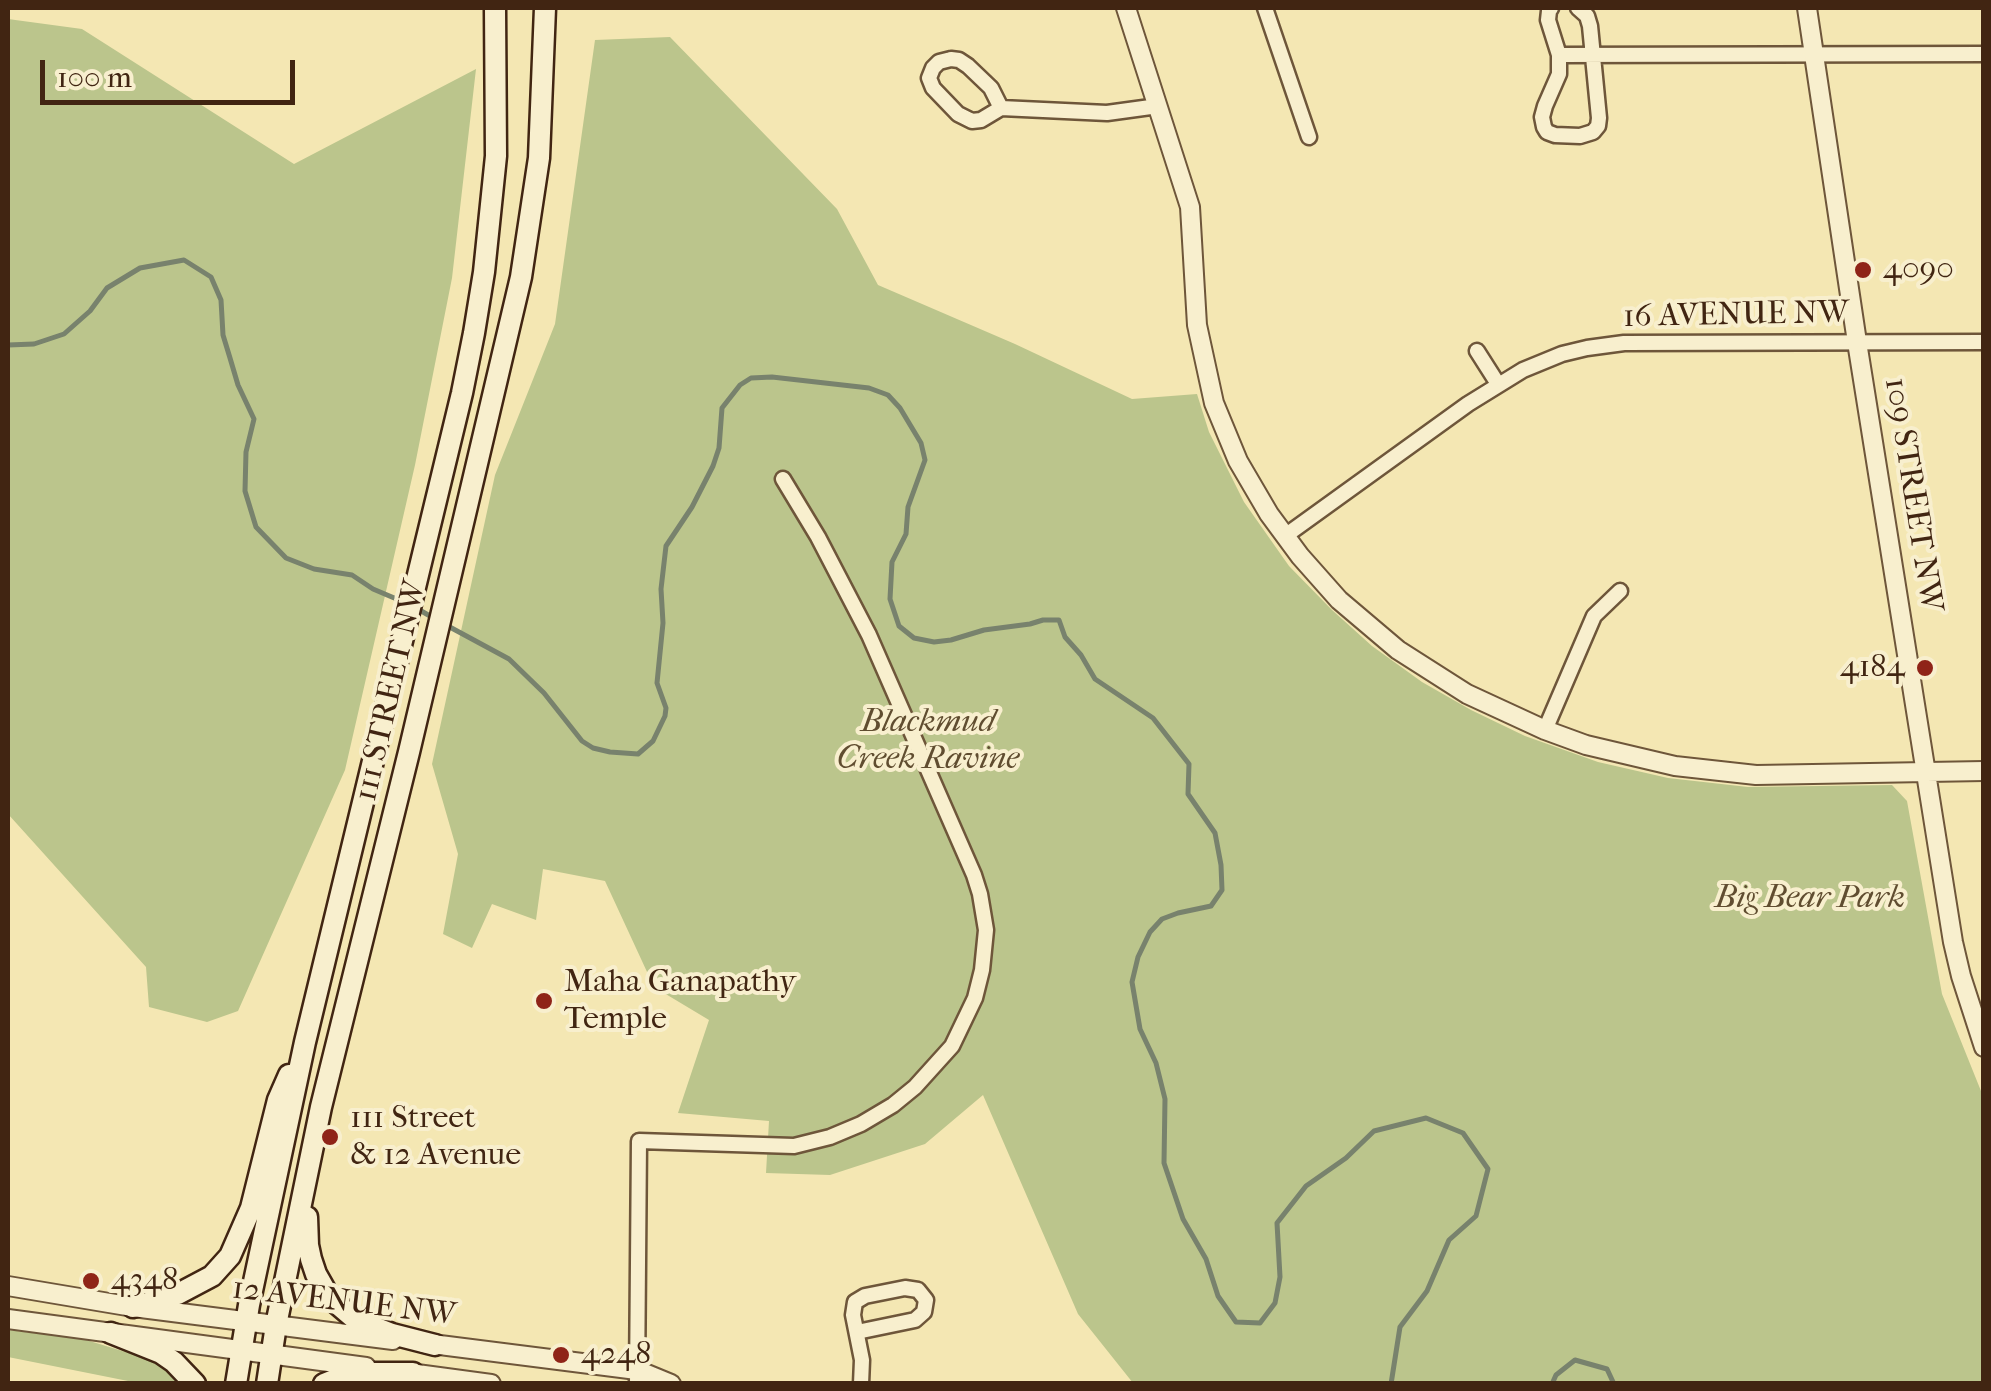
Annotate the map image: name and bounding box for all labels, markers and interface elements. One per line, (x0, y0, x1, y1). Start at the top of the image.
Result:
scale bar (45, 40, 300, 102)
text: 100 m (57, 60, 132, 95)
place label: 4090 (1883, 251, 1954, 289)
marker: 4090 (1852, 259, 1874, 281)
street label: 16 AVENUE NW (1623, 295, 1849, 337)
street label: 109 STREET NW (1874, 375, 1950, 615)
street label: 111 STREET NW (348, 577, 436, 805)
place label: 4184 (1840, 649, 1905, 687)
marker: 4184 (1914, 657, 1936, 679)
park label: Blackmud Creek Ravine (837, 704, 1019, 779)
park label: Big Bear Park (1715, 880, 1905, 918)
place label: Maha Ganapathy Temple (564, 964, 796, 1039)
marker: Maha Ganapathy Temple (533, 990, 555, 1012)
place label: 111 Street & 12 Avenue (350, 1100, 521, 1175)
marker: 111 Street & 12 Avenue (319, 1126, 341, 1148)
place label: 4348 (111, 1262, 178, 1300)
marker: 4348 (80, 1270, 102, 1292)
street label: 12 AVENUE NW (230, 1270, 458, 1336)
place label: 4248 (581, 1336, 651, 1374)
marker: 4248 (550, 1344, 572, 1366)

